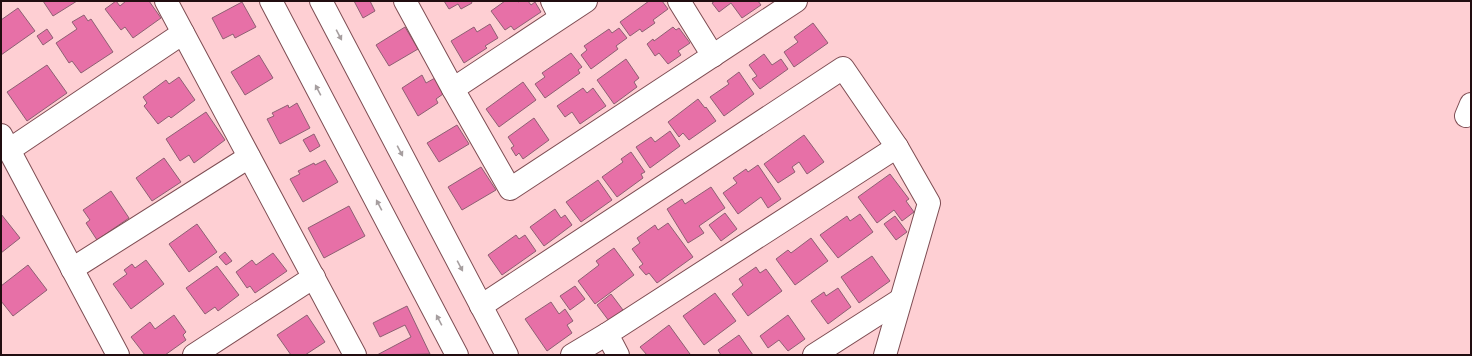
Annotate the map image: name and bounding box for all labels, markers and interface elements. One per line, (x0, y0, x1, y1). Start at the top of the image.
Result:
one-way arrow (336, 30, 343, 41)
one-way arrow (315, 85, 321, 96)
one-way arrow (396, 145, 403, 156)
one-way arrow (375, 200, 382, 211)
one-way arrow (457, 260, 463, 272)
one-way arrow (436, 315, 443, 326)

